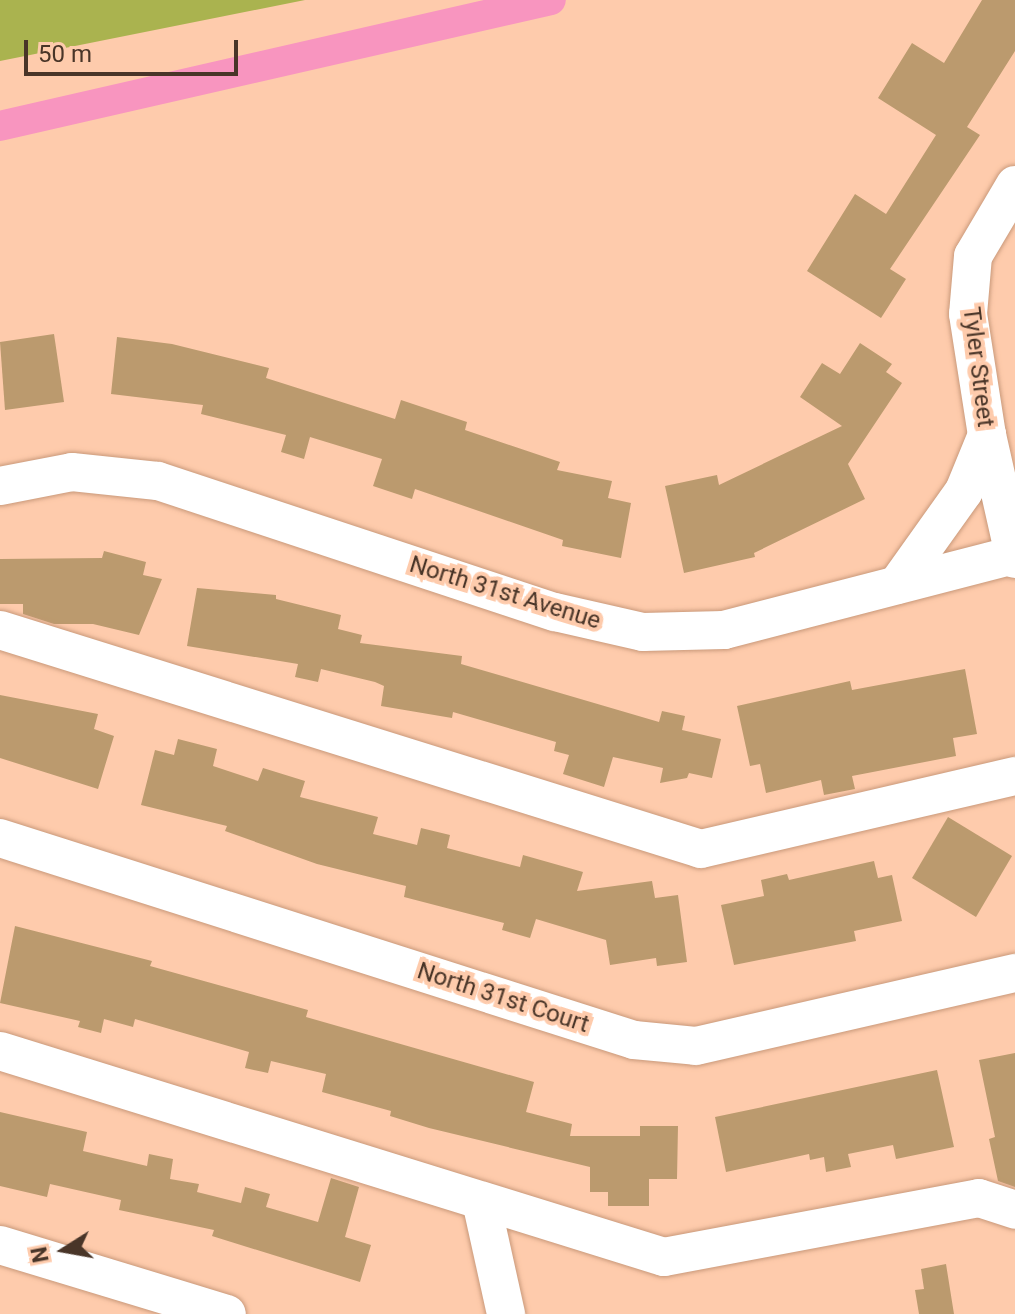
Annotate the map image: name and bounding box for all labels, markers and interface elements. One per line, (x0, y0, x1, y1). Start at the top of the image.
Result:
scale bar (28, 24, 242, 74)
text: 50 m (38, 40, 92, 68)
street label: Tyler Street (956, 305, 1000, 429)
street label: North 31st Avenue (406, 550, 604, 636)
street label: North 31st Court (414, 957, 592, 1039)
north arrow (24, 1210, 104, 1290)
text: N (26, 1245, 54, 1265)

